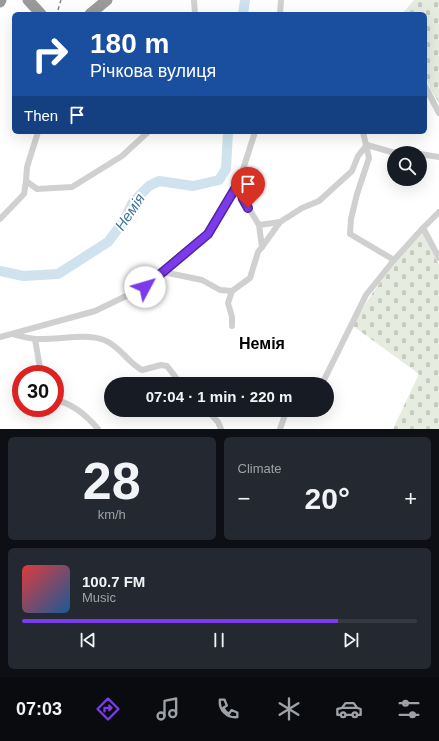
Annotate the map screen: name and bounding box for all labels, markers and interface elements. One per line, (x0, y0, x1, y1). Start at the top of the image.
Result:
icon: right (24, 28, 76, 80)
text: 180 m (90, 28, 169, 59)
text: Річкова вулиця (90, 61, 216, 81)
icon: arrive (66, 104, 88, 126)
text: Then (24, 107, 58, 124)
map controls (387, 146, 427, 186)
button: search (387, 146, 427, 186)
pin (231, 167, 265, 208)
icon: arrive (237, 173, 259, 195)
water label: Немія (111, 190, 148, 233)
position arrow (124, 266, 166, 308)
district label: Немія (239, 335, 285, 352)
speed limit sign: 30 (12, 365, 64, 417)
text: 07:04 · 1 min · 220 m (146, 388, 292, 405)
text: 28 (83, 452, 141, 510)
text: Climate (238, 461, 282, 476)
text: 20° (305, 482, 350, 515)
text: − (238, 486, 250, 511)
text: + (404, 486, 417, 511)
text: km/h (98, 507, 126, 522)
text: 100.7 FM (82, 573, 145, 590)
text: Music (82, 590, 116, 605)
icon: previous (77, 629, 99, 651)
icon: pause (208, 629, 230, 651)
icon: next (340, 629, 362, 651)
icon: directions (94, 695, 122, 723)
icon: music (154, 695, 182, 723)
icon: phone (214, 695, 242, 723)
icon: climate (275, 695, 303, 723)
icon: car (335, 695, 363, 723)
icon: filters (395, 695, 423, 723)
text: 07:03 (16, 699, 62, 719)

